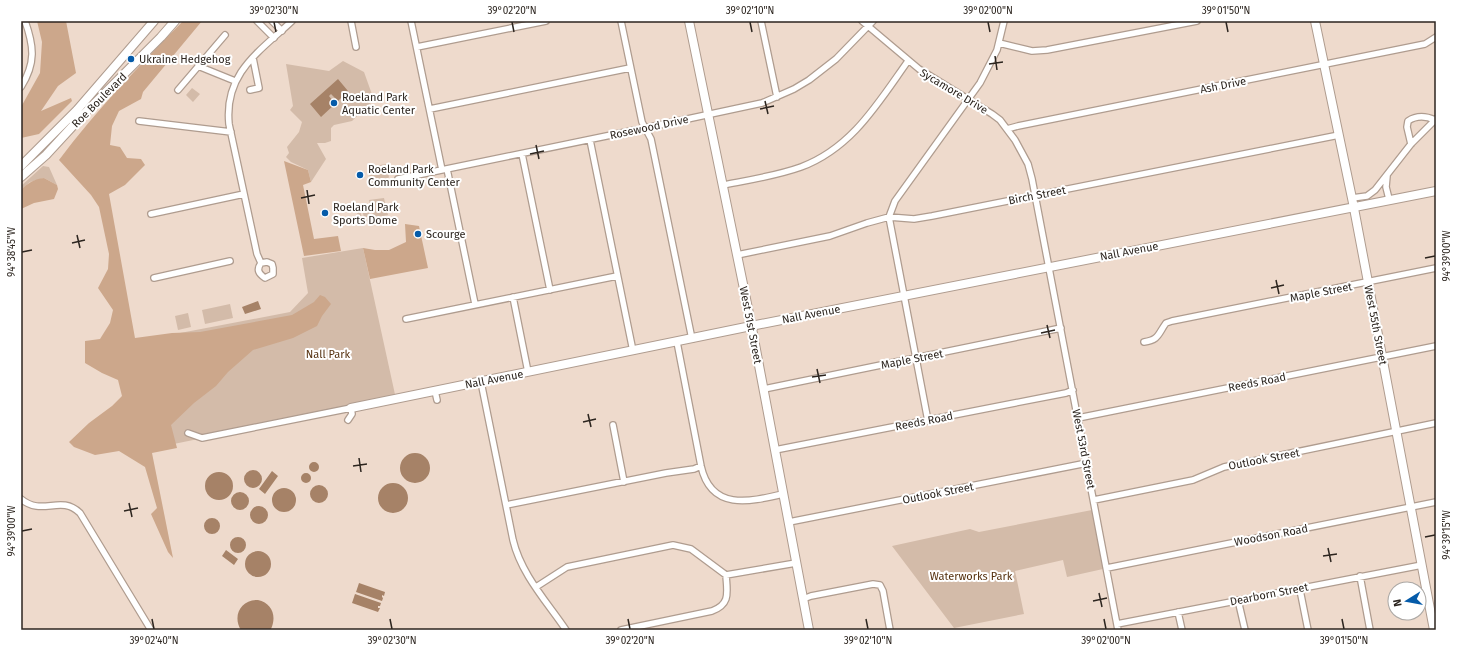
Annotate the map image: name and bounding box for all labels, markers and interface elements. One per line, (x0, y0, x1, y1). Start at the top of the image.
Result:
text: 39°02'30"N (249, 5, 299, 17)
text: 39°02'20"N (487, 5, 537, 17)
text: 39°02'10"N (726, 5, 774, 17)
text: 39°02'00"N (963, 5, 1013, 17)
text: 39°01'50"N (1202, 5, 1250, 17)
place label: Ukraine Hedgehog (139, 53, 231, 66)
marker: Ukraine Hedgehog (126, 54, 136, 64)
street label: Sycamore Drive (917, 66, 990, 117)
street label: Roe Boulevard (69, 70, 129, 130)
street label: Ash Drive (1199, 75, 1247, 96)
place label: Roeland Park Aquatic Center (342, 91, 416, 117)
marker: Roeland Park Aquatic Center (329, 98, 339, 108)
street label: Rosewood Drive (609, 113, 690, 142)
place label: Roeland Park Community Center (368, 163, 461, 189)
marker: Roeland Park Community Center (355, 170, 365, 180)
street label: Birch Street (1007, 184, 1067, 207)
place label: Roeland Park Sports Dome (333, 201, 399, 227)
marker: Roeland Park Sports Dome (320, 208, 330, 218)
text: 94°38'45"W (6, 226, 18, 277)
place label: Scourge (426, 228, 465, 241)
marker: Scourge (413, 229, 423, 239)
text: 94°39'00"W (1441, 230, 1453, 282)
street label: Nall Avenue (1099, 239, 1159, 264)
street label: Maple Street (1289, 280, 1353, 305)
street label: West 55th Street (1361, 284, 1390, 366)
street label: West 51st Street (737, 285, 764, 365)
street label: Nall Avenue (781, 302, 841, 327)
street label: Maple Street (880, 347, 944, 372)
park label: Nall Park (306, 348, 351, 361)
street label: Nall Avenue (464, 367, 524, 392)
street label: Reeds Road (1227, 371, 1287, 394)
street label: West 53rd Street (1069, 408, 1098, 490)
street label: Reeds Road (894, 410, 954, 433)
street label: Outlook Street (1227, 446, 1301, 473)
street label: Outlook Street (901, 480, 975, 507)
text: 94°39'00"W (6, 505, 18, 557)
text: 94°39'15"W (1441, 510, 1453, 560)
street label: Woodson Road (1233, 522, 1309, 549)
park label: Waterworks Park (930, 570, 1013, 583)
street label: Dearborn Street (1229, 581, 1309, 608)
north arrow (1387, 581, 1427, 621)
text: N (1391, 598, 1405, 608)
text: 39°02'40"N (129, 635, 179, 647)
text: 39°02'30"N (367, 635, 417, 647)
text: 39°02'20"N (605, 635, 655, 647)
text: 39°02'10"N (844, 635, 892, 647)
text: 39°02'00"N (1081, 635, 1131, 647)
text: 39°01'50"N (1320, 635, 1368, 647)

